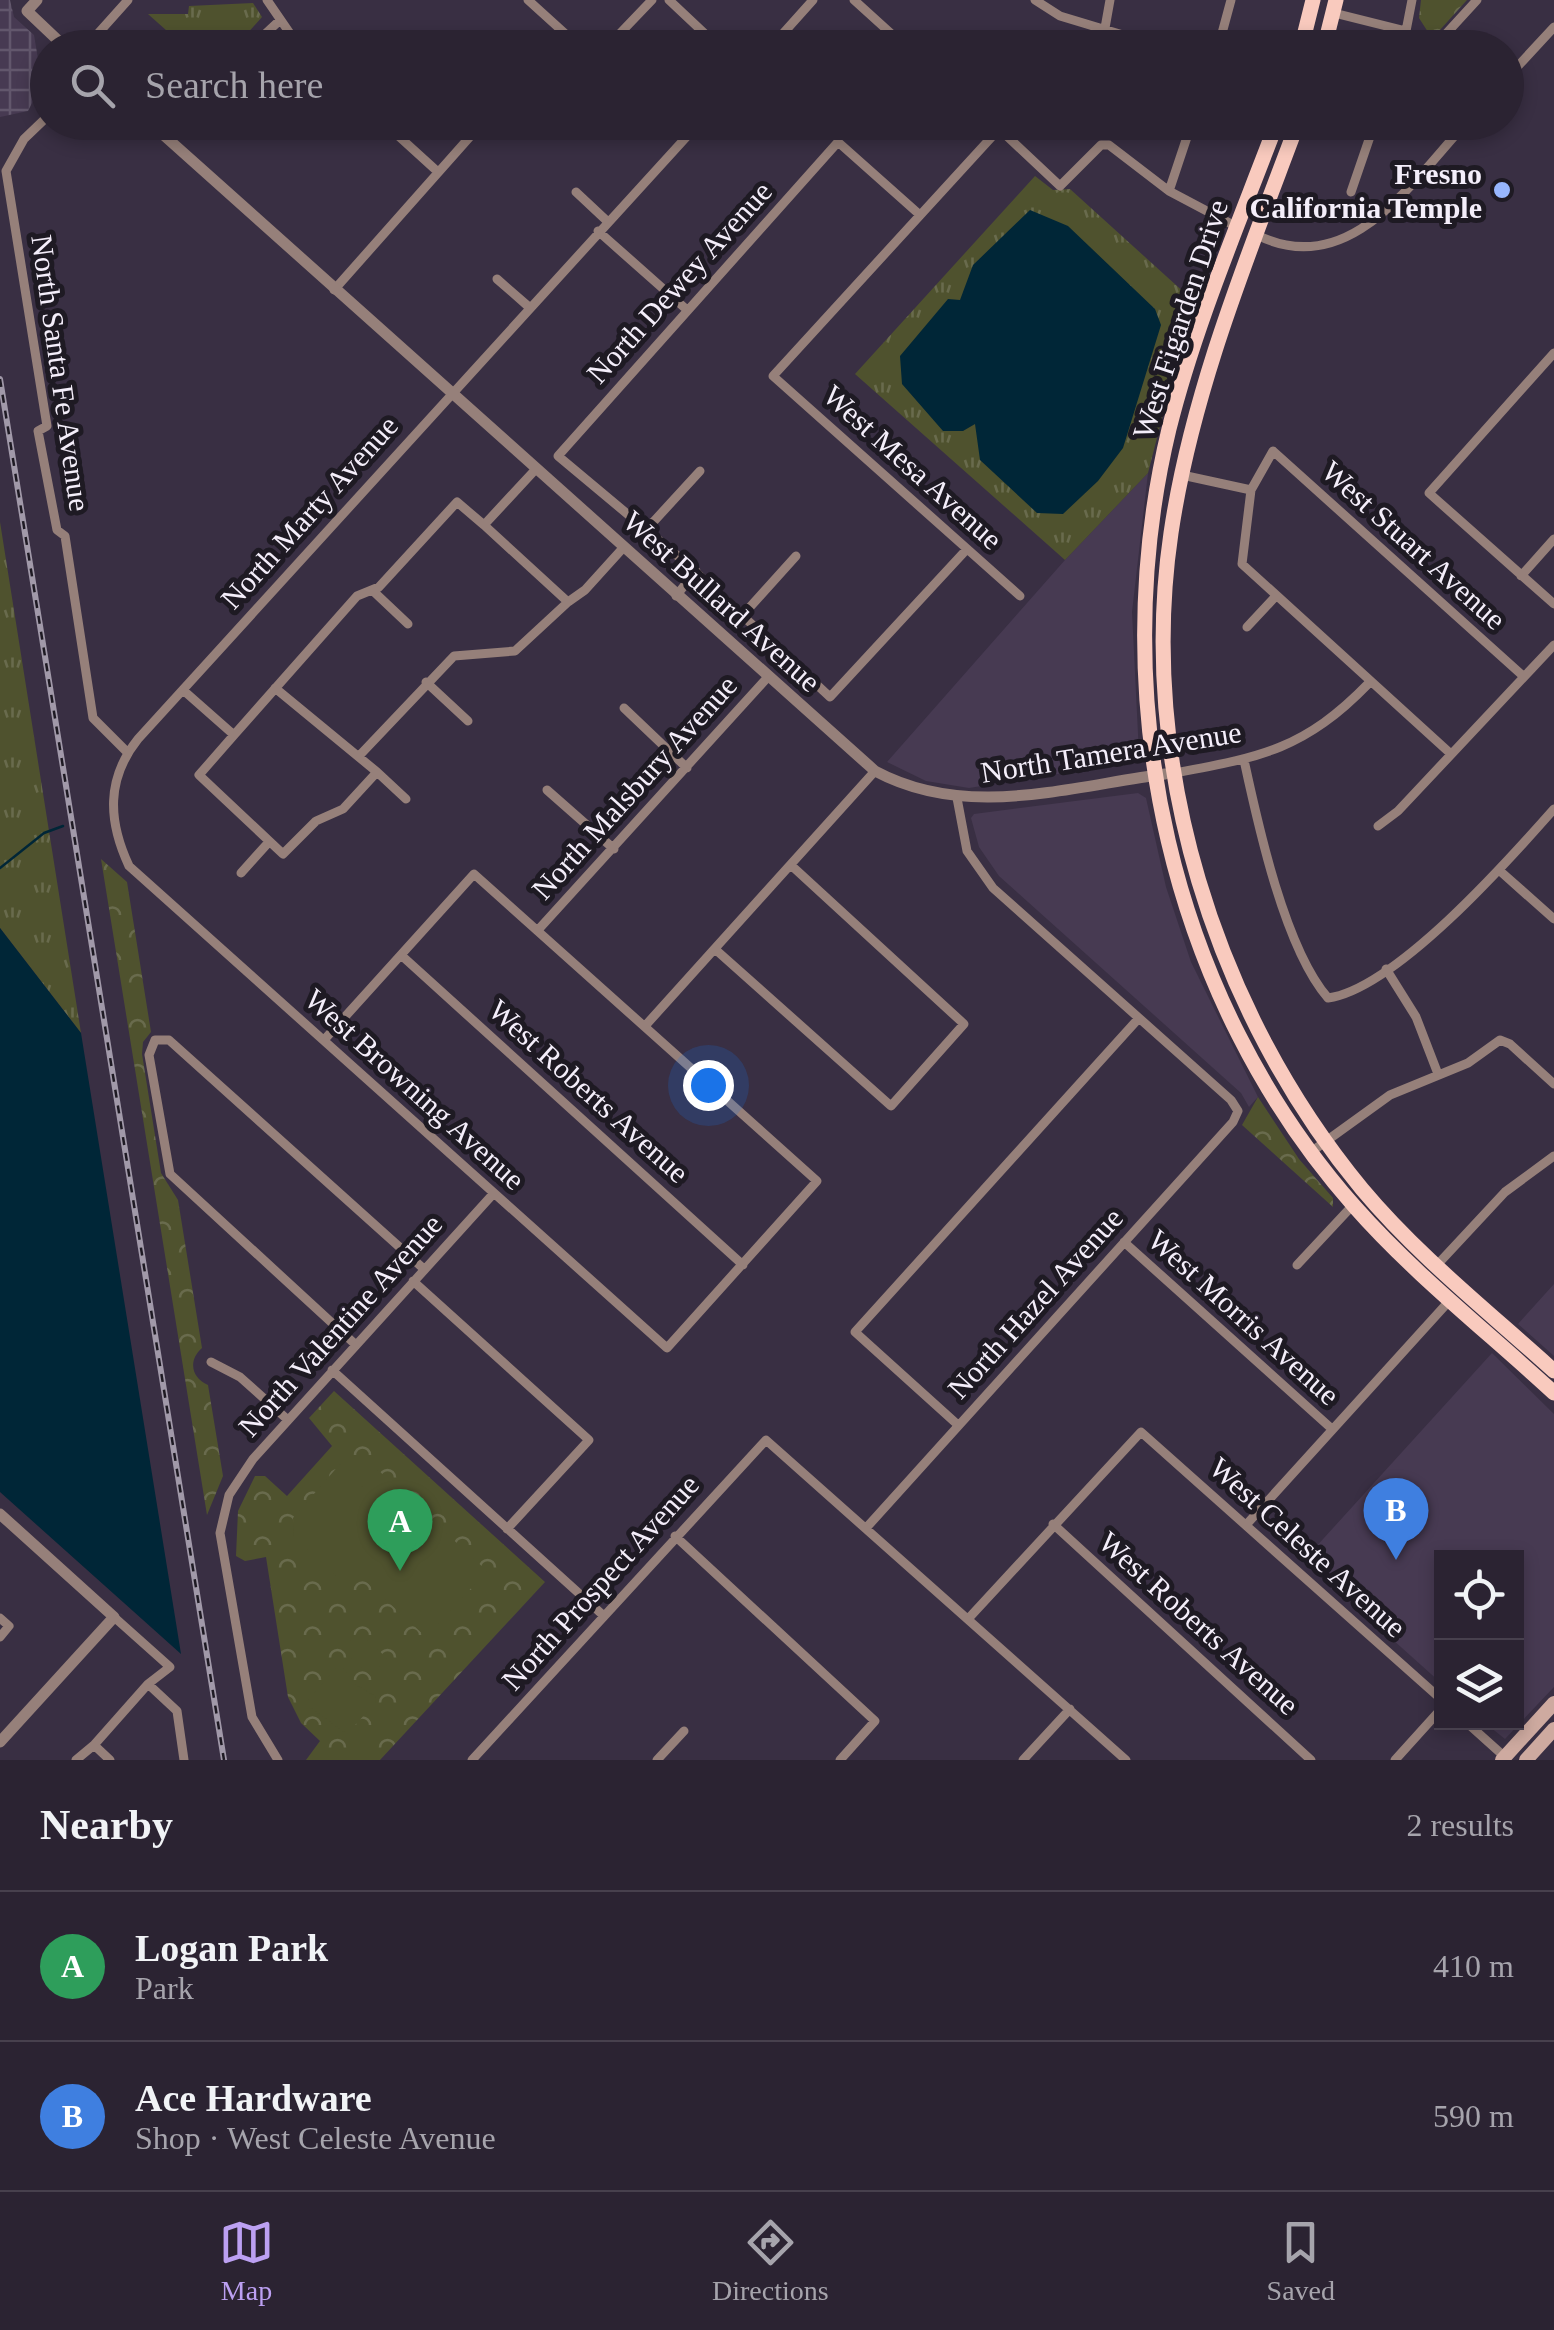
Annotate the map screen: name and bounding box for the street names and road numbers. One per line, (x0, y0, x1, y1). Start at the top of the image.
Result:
street label: North Dewey Avenue (580, 175, 778, 389)
street label: West Figarden Drive (1126, 195, 1234, 443)
street label: North Santa Fe Avenue (25, 233, 97, 513)
street label: West Mesa Avenue (817, 378, 1009, 556)
street label: North Marty Avenue (214, 409, 404, 615)
street label: West Stuart Avenue (1316, 454, 1512, 636)
street label: West Bullard Avenue (617, 504, 827, 698)
street label: North Malsbury Avenue (525, 668, 743, 906)
street label: North Tamera Avenue (978, 715, 1244, 789)
street label: West Browning Avenue (299, 982, 531, 1196)
street label: West Roberts Avenue (482, 993, 696, 1189)
street label: North Hazel Avenue (941, 1201, 1129, 1405)
street label: North Valentine Avenue (232, 1207, 448, 1443)
street label: West Morris Avenue (1142, 1223, 1346, 1411)
street label: West Celeste Avenue (1203, 1450, 1413, 1644)
street label: North Prospect Avenue (495, 1468, 705, 1696)
street label: West Roberts Avenue (1092, 1525, 1306, 1721)

